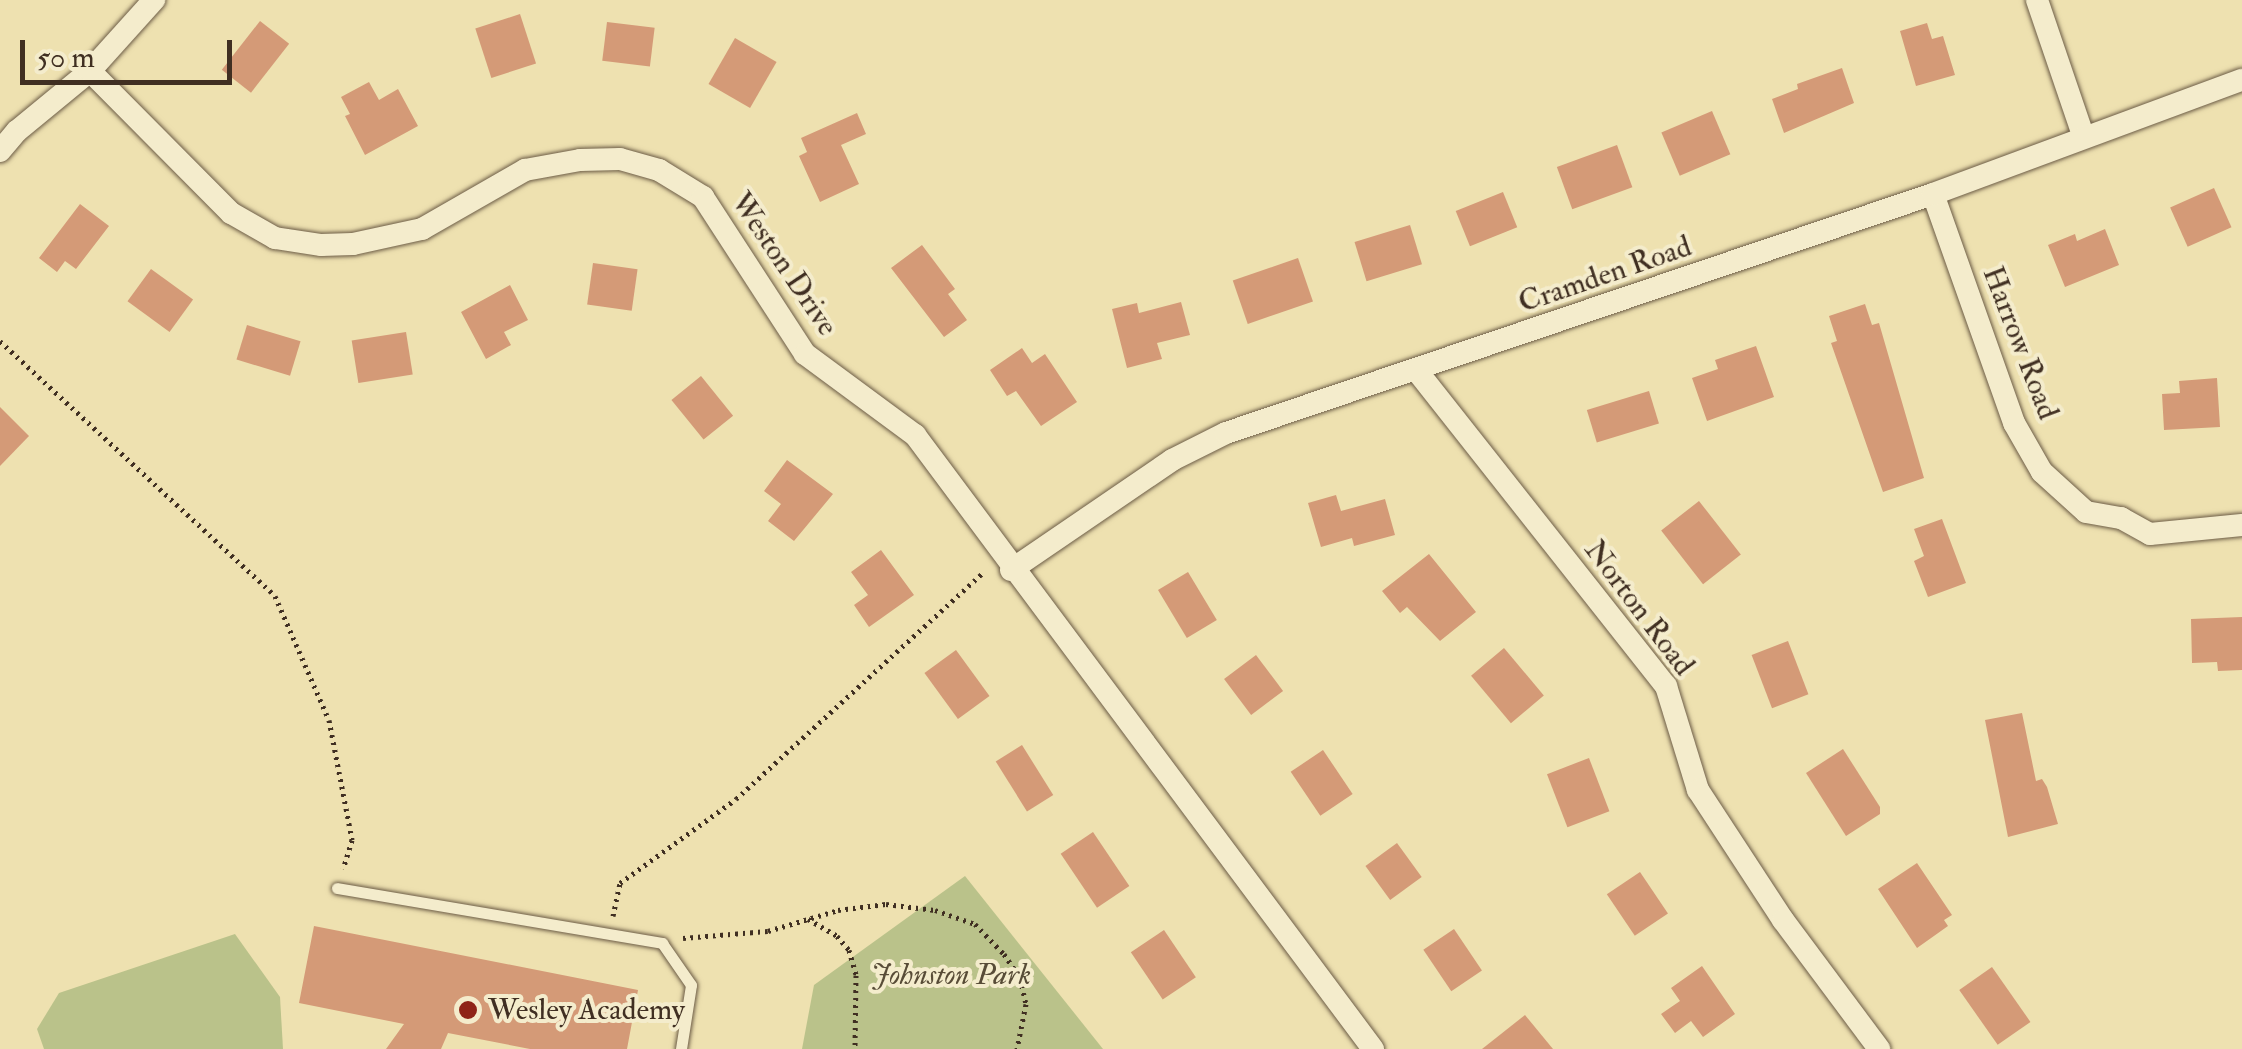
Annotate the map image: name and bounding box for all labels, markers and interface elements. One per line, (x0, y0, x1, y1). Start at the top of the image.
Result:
scale bar (25, 20, 238, 82)
text: 50 m (37, 39, 95, 76)
street label: Weston Drive (723, 185, 845, 343)
street label: Cramden Road (1514, 229, 1696, 321)
street label: Harrow Road (1974, 261, 2066, 425)
street label: Norton Road (1576, 533, 1702, 683)
park label: Johnston Park (871, 957, 1031, 993)
place label: Wesley Academy (488, 992, 685, 1028)
marker: Wesley Academy (457, 999, 479, 1021)

